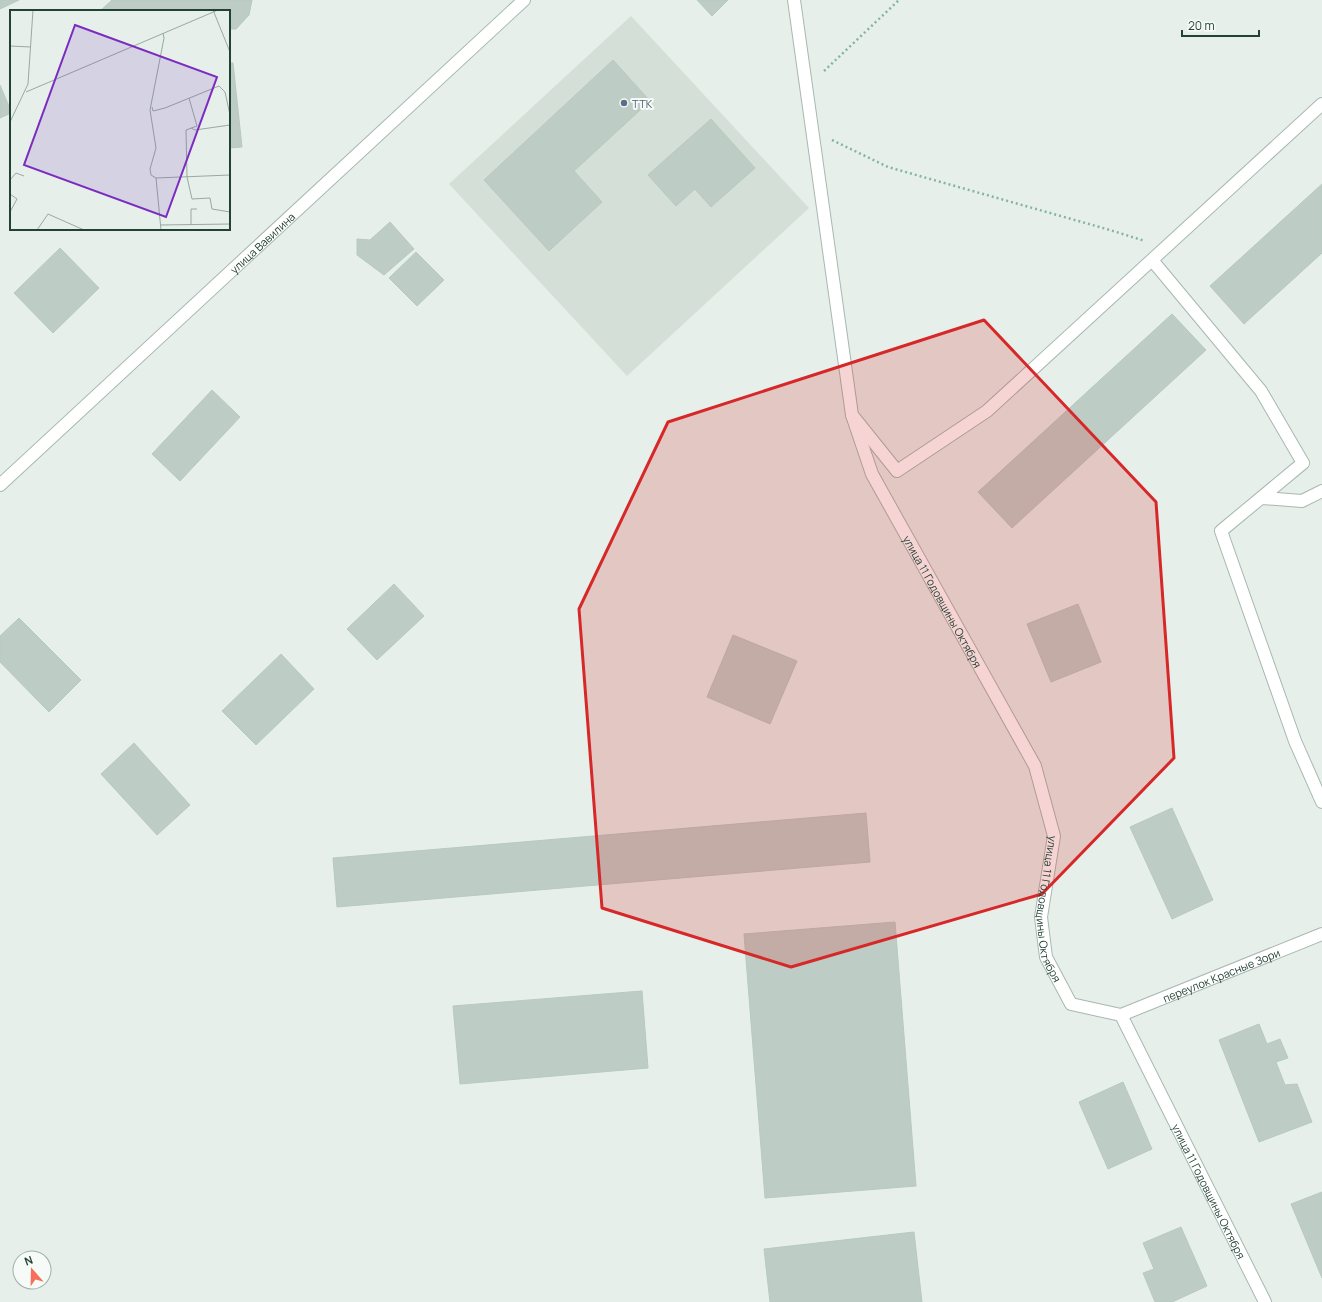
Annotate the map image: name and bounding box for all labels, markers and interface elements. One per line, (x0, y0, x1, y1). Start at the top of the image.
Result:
inset map (10, 10, 230, 230)
scale bar (1182, 12, 1259, 38)
text: 20 m (1188, 17, 1215, 34)
place label: ТТК (632, 96, 653, 111)
marker: ТТК (619, 98, 629, 108)
street label: улица Вавилина (226, 209, 298, 276)
street label: улица 11 Годовщины Октября (900, 532, 986, 670)
street label: улица 11 Годовщины Октября (1033, 835, 1065, 984)
street label: переулок Красные Зори (1160, 944, 1282, 1005)
street label: улица 11 Годовщины Октября (1169, 1121, 1250, 1261)
north arrow (12, 1250, 52, 1290)
text: N (22, 1252, 35, 1269)

